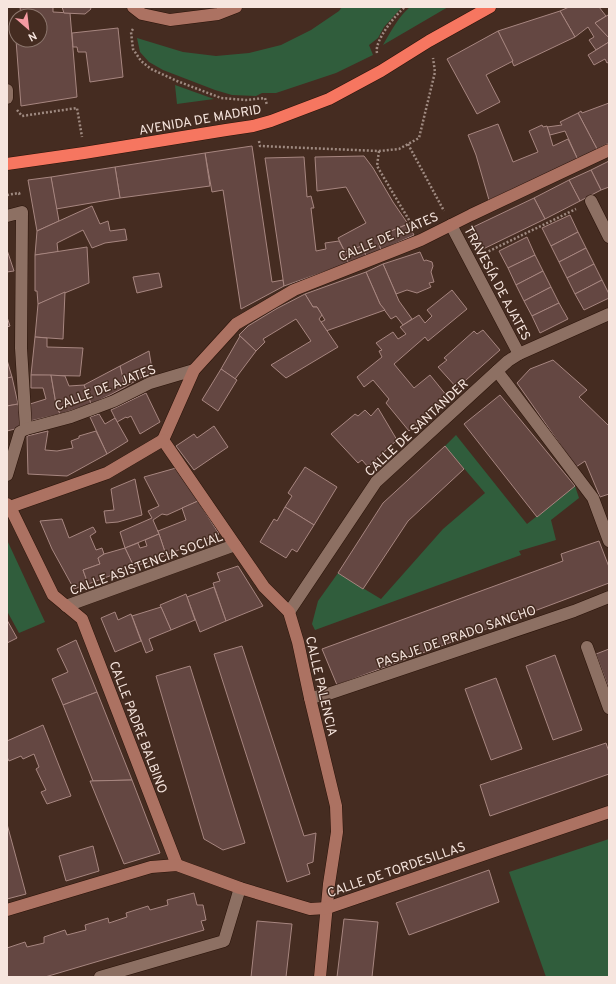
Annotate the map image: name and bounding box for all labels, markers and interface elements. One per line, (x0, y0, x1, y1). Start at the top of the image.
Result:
north arrow (8, 8, 48, 48)
text: N (25, 28, 39, 44)
street label: AVENIDA DE MADRID (138, 102, 263, 140)
street label: CALLE DE AJATES (336, 210, 441, 266)
street label: TRAVESÍA DE AJATES (459, 223, 535, 344)
street label: CALLE DE AJATES (53, 362, 159, 416)
street label: CALLE DE SANTANDER (362, 376, 472, 481)
street label: CALLE ASISTENCIA SOCIAL (68, 530, 225, 600)
street label: PASAJE DE PRADO SANCHO (375, 603, 539, 673)
street label: CALLE PALENCIA (301, 635, 339, 738)
street label: CALLE PADRE BALBINO (104, 659, 170, 796)
street label: CALLE DE TORDESILLAS (325, 840, 468, 902)

